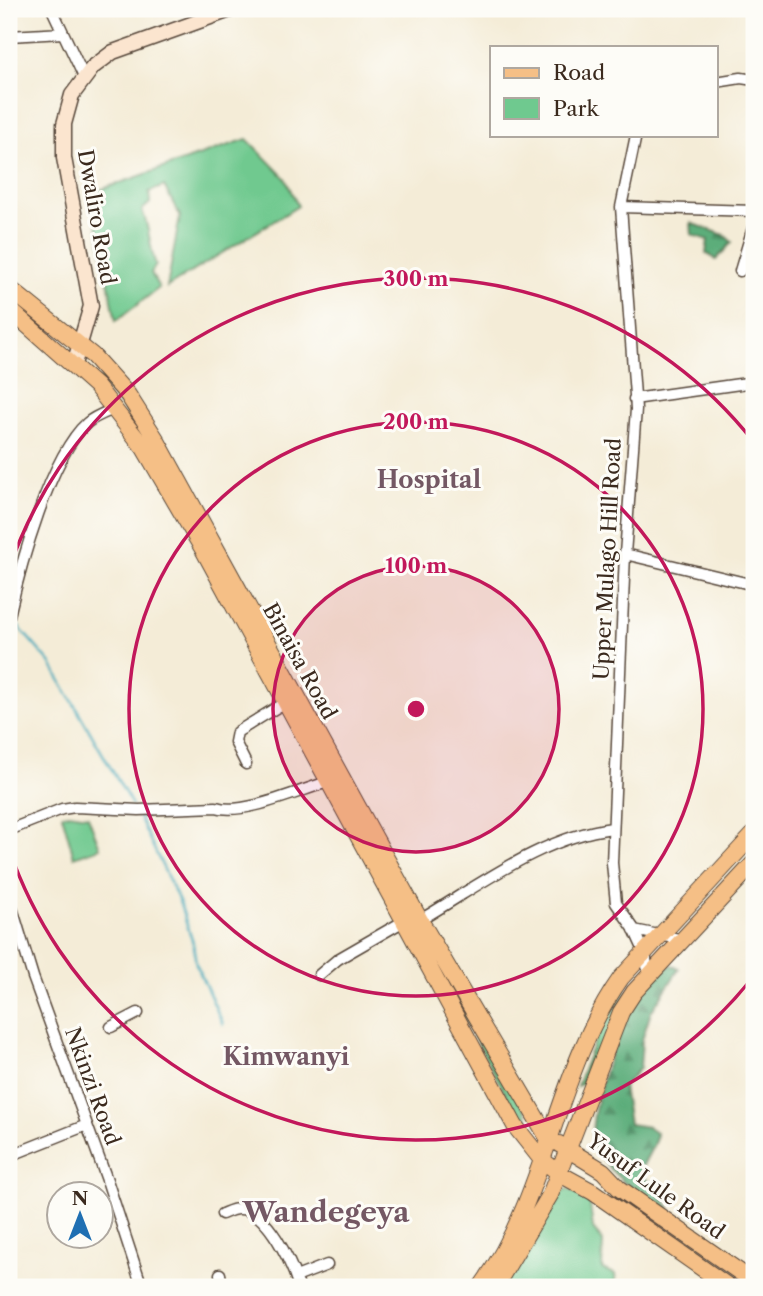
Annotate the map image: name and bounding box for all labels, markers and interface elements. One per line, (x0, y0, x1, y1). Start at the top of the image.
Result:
legend (490, 46, 718, 136)
text: Road (553, 60, 605, 85)
text: Park (553, 96, 599, 121)
street label: Dwaliro Road (73, 148, 121, 287)
text: 300 m (384, 266, 448, 291)
text: 200 m (383, 409, 449, 434)
street label: Upper Mulago Hill Road (588, 437, 626, 681)
district label: Hospital (377, 465, 481, 494)
text: 100 m (385, 553, 447, 578)
street label: Binaisa Road (258, 598, 342, 724)
centre of rings (404, 697, 428, 721)
street label: Nkinzi Road (60, 1024, 126, 1149)
district label: Kimwanyi (223, 1042, 350, 1071)
street label: Yusuf Lule Road (582, 1127, 730, 1244)
north arrow (46, 1180, 116, 1250)
text: N (72, 1187, 88, 1210)
district label: Wandegeya (242, 1195, 410, 1229)

